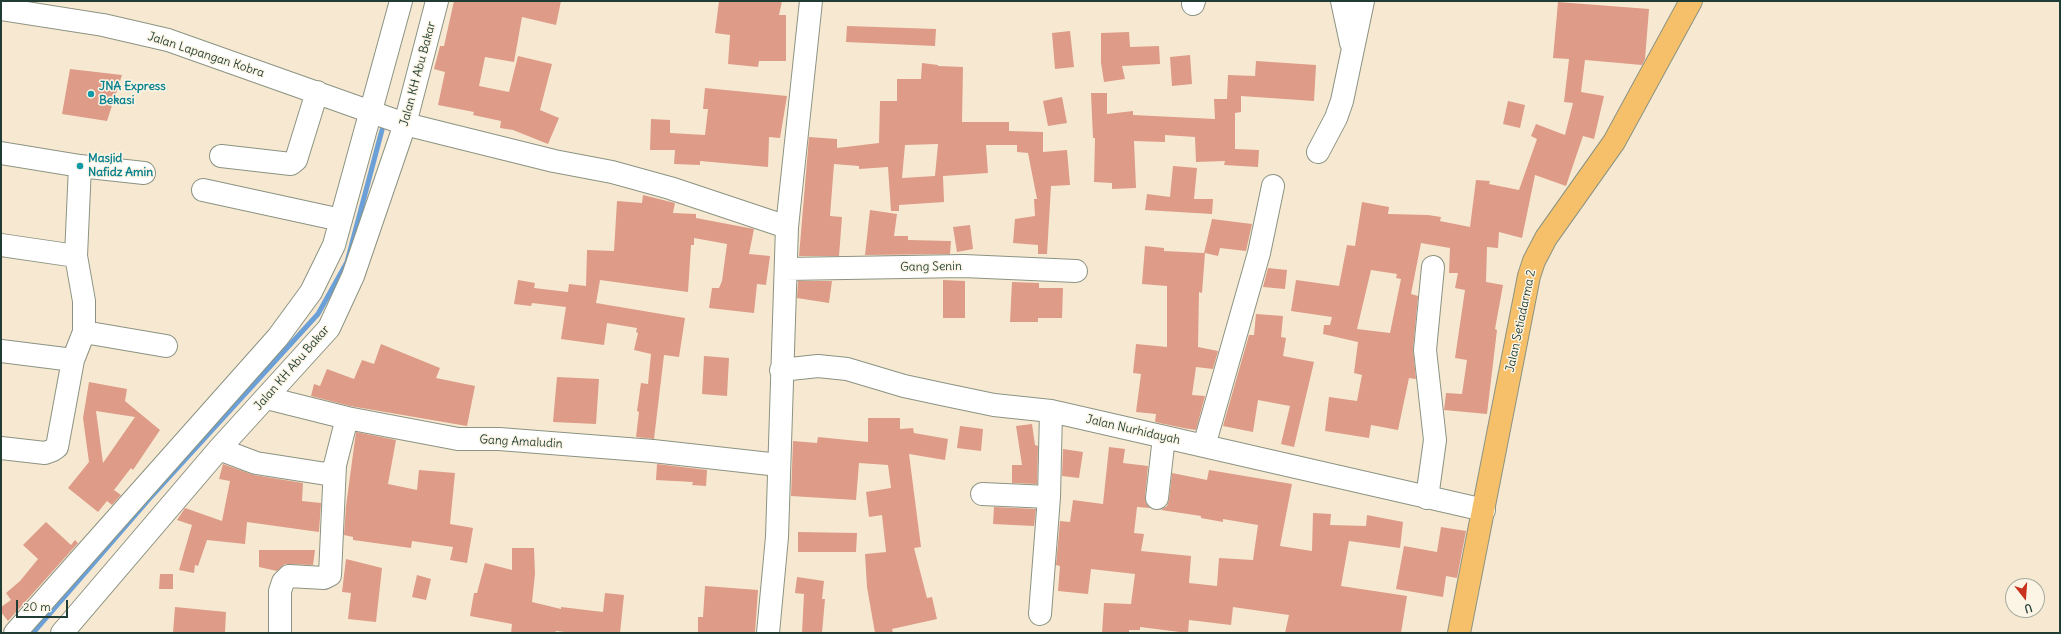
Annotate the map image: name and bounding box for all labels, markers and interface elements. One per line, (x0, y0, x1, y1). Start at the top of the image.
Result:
street label: Jalan KH Abu Bakar (397, 20, 439, 128)
street label: Jalan Lapangan Kobra (146, 29, 266, 81)
place label: JNA Express Bekasi (99, 80, 166, 108)
marker: JNA Express Bekasi (86, 89, 96, 99)
place label: Masjid Nafidz Amin (88, 152, 153, 180)
marker: Masjid Nafidz Amin (75, 161, 85, 171)
street label: Gang Senin (900, 259, 962, 275)
street label: Jalan Setiadarma 2 (1503, 268, 1539, 374)
street label: Jalan KH Abu Bakar (251, 323, 333, 413)
street label: Jalan Nurhidayah (1084, 412, 1182, 448)
street label: Gang Amaludin (479, 433, 563, 451)
north arrow (2005, 578, 2045, 618)
scale bar (18, 592, 70, 618)
text: 20 m (23, 599, 51, 614)
text: U (2023, 601, 2034, 616)

